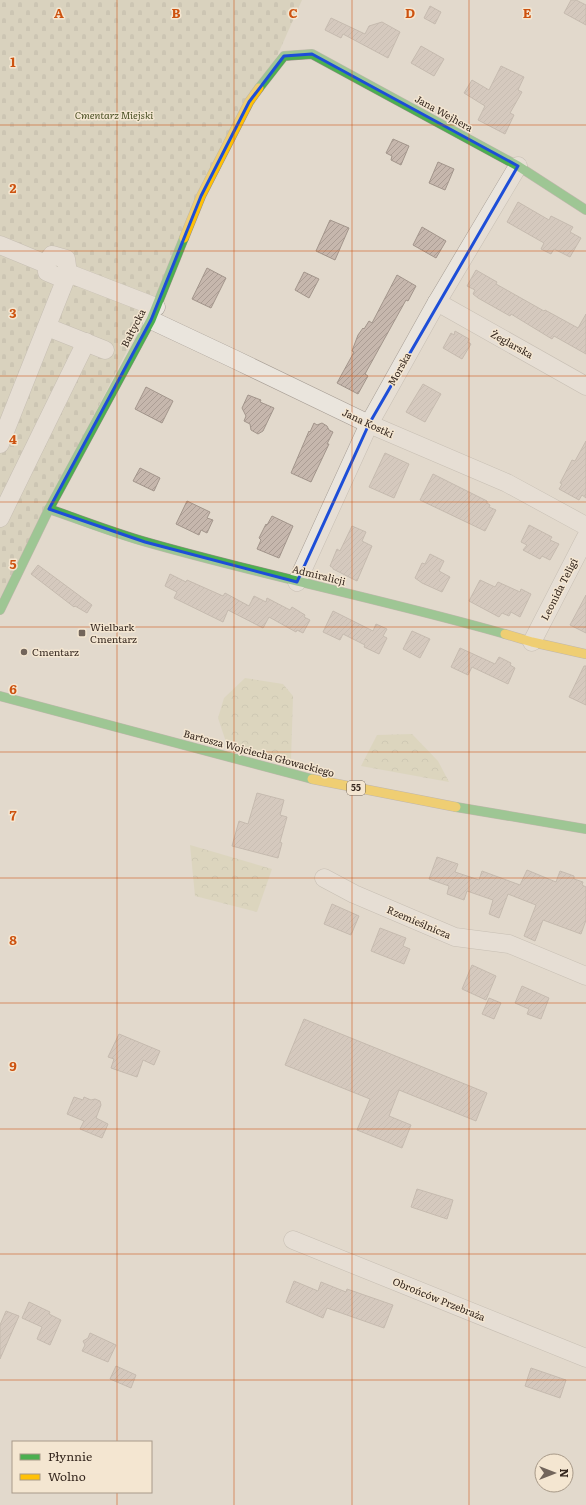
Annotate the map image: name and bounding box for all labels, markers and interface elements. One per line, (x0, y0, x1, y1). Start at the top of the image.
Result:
text: A (54, 3, 64, 22)
text: B (172, 3, 181, 22)
text: C (288, 3, 298, 22)
text: D (405, 3, 415, 22)
text: E (523, 3, 532, 22)
text: 1 (10, 52, 16, 71)
street label: Jana Wejhera (412, 90, 477, 135)
park label: Cmentarz Miejski (75, 107, 153, 122)
text: 2 (10, 178, 17, 197)
text: 3 (9, 303, 17, 322)
street label: Bałtycka (117, 305, 149, 350)
street label: Żeglarska (488, 326, 537, 362)
street label: Morska (383, 349, 414, 388)
street label: Jana Kostki (340, 404, 397, 441)
text: 4 (9, 429, 17, 448)
text: 5 (9, 554, 17, 573)
street label: Leonida Teligi (536, 554, 581, 623)
street label: Admiralicji (291, 561, 348, 589)
place label: Wielbark Cmentarz (90, 619, 137, 646)
marker: Wielbark Cmentarz (77, 628, 87, 638)
place label: Cmentarz (32, 644, 79, 659)
marker: Cmentarz (19, 647, 29, 657)
text: 6 (9, 679, 17, 698)
street label: Bartosza Wojciecha Głowackiego (182, 725, 336, 780)
road number: 55 (347, 781, 365, 795)
text: 7 (9, 805, 17, 824)
street label: Rzemieślnicza (385, 901, 454, 942)
text: 8 (9, 930, 17, 949)
text: 9 (9, 1056, 17, 1075)
street label: Obrońców Przebraża (391, 1273, 488, 1324)
legend (12, 1441, 152, 1493)
text: Płynnie (48, 1447, 92, 1465)
north arrow (534, 1453, 574, 1493)
text: Wolno (48, 1467, 86, 1485)
text: N (557, 1468, 573, 1478)

